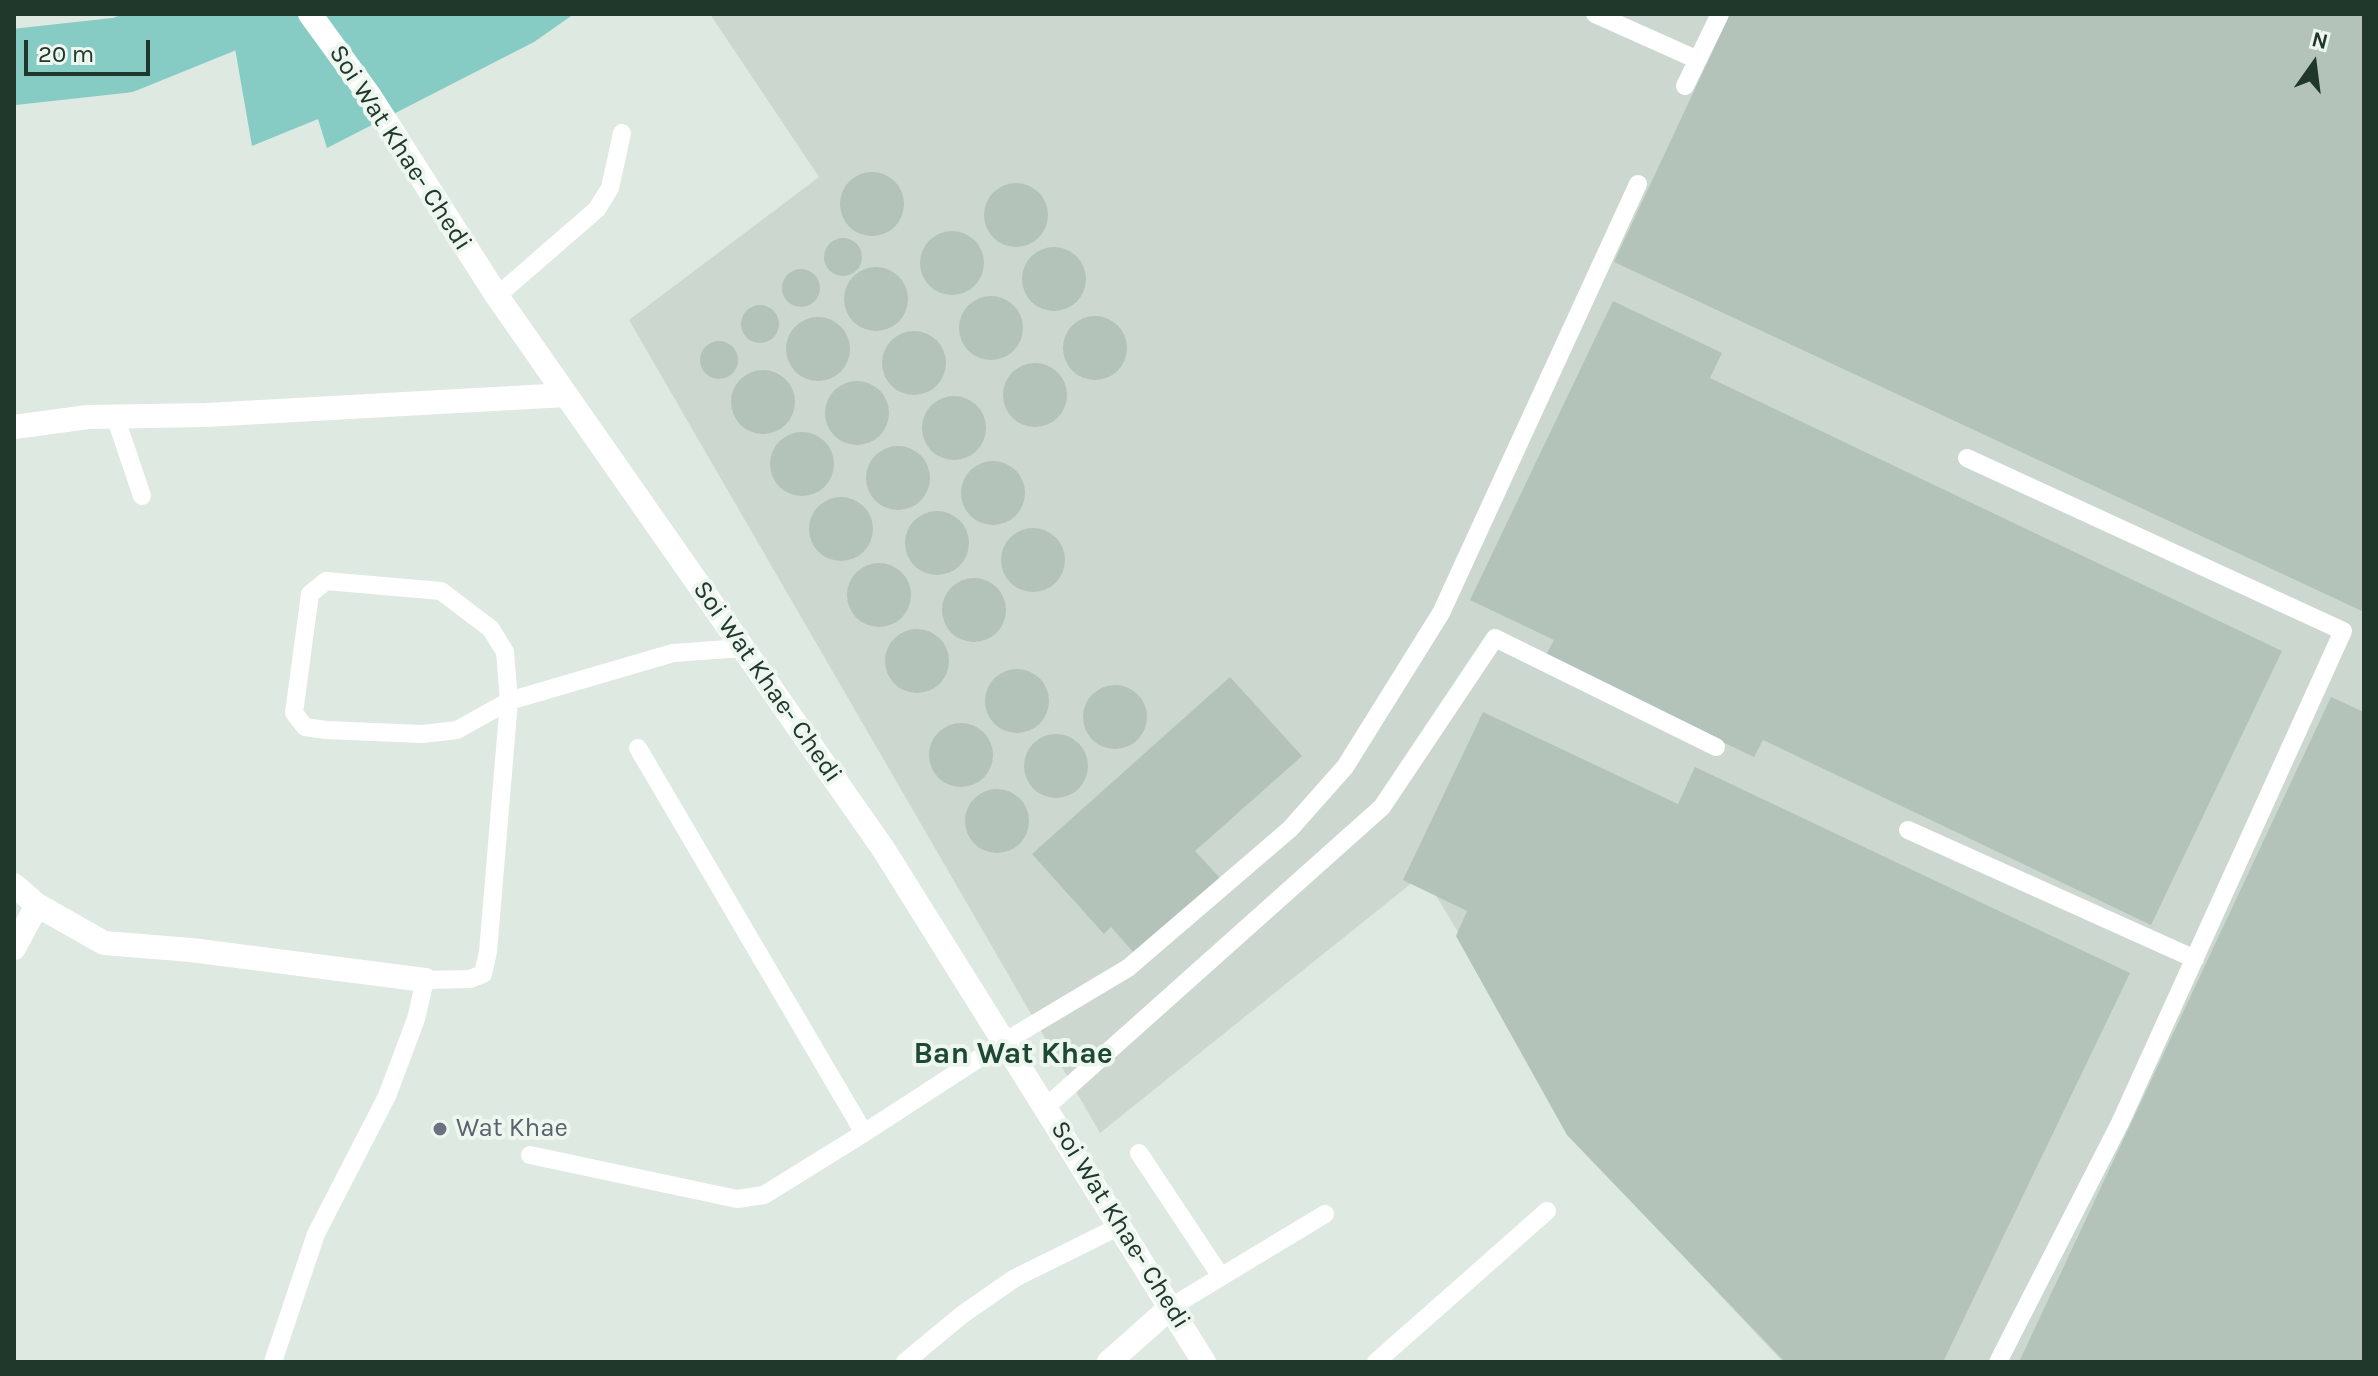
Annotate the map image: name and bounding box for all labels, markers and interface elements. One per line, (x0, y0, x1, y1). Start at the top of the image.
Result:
scale bar (28, 24, 154, 74)
north arrow (2274, 24, 2354, 104)
text: N (2309, 26, 2331, 55)
street label: Soi Wat Khae- Chedi (322, 39, 478, 257)
text: 20 m (38, 40, 94, 68)
street label: Soi Wat Khae- Chedi (686, 575, 848, 789)
district label: Ban Wat Khae (913, 1036, 1113, 1072)
place label: Wat Khae (456, 1113, 568, 1145)
street label: Soi Wat Khae- Chedi (1043, 1115, 1197, 1335)
marker: Wat Khae (431, 1120, 449, 1138)

